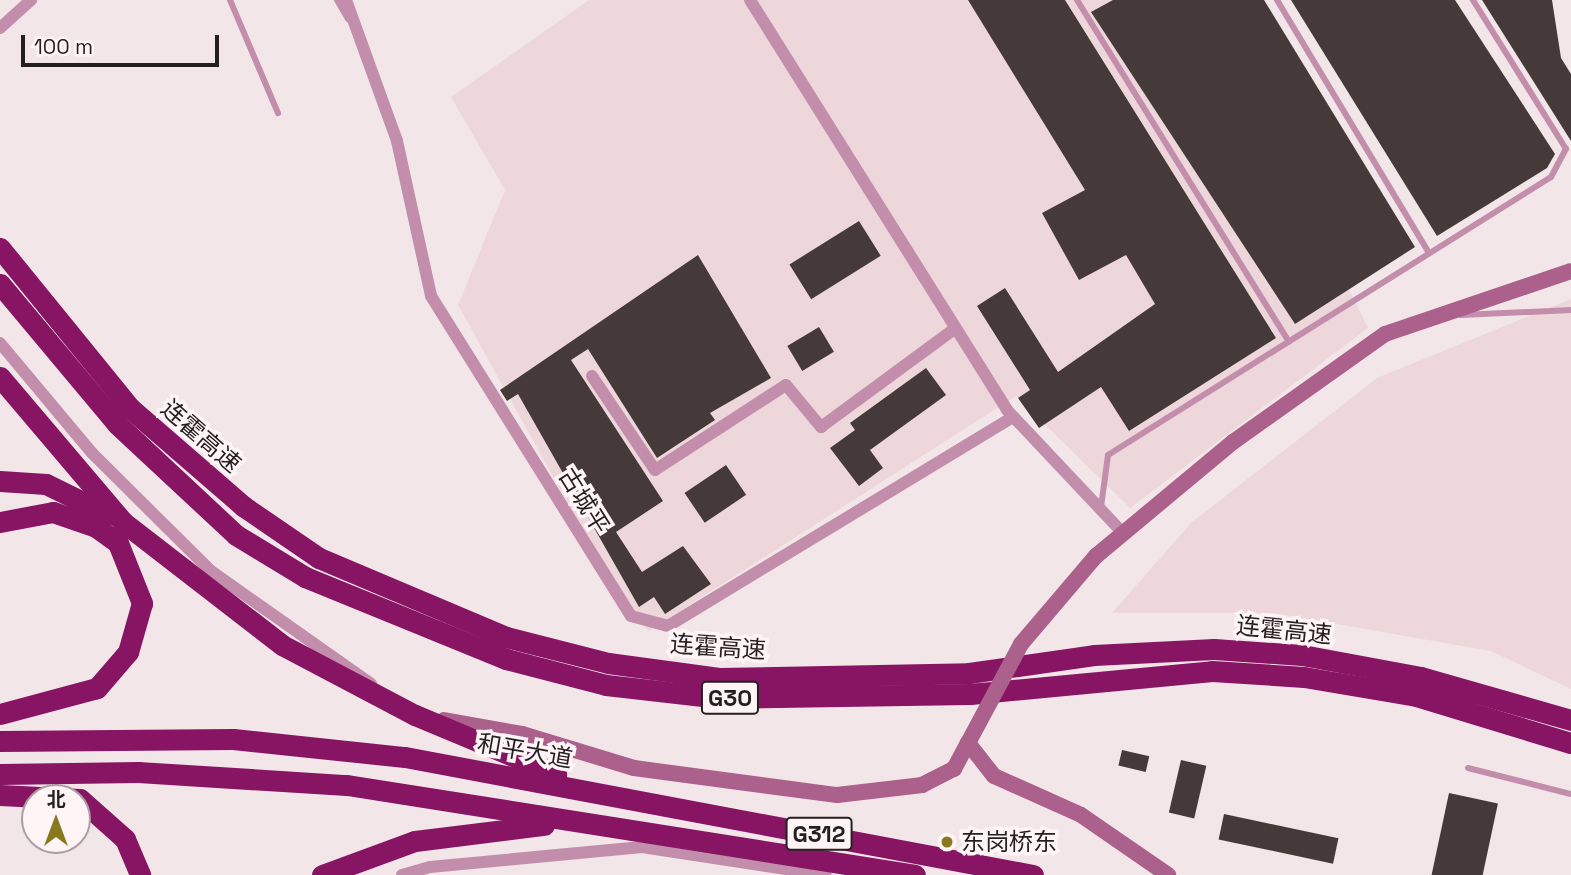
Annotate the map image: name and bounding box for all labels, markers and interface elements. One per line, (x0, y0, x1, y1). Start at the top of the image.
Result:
scale bar (24, 21, 222, 65)
text: 100 m (34, 33, 93, 60)
street label: 连霍高速 (155, 394, 247, 478)
street label: 古城平 (553, 463, 615, 539)
street label: 连霍高速 (1235, 611, 1333, 649)
street label: 连霍高速 (669, 629, 767, 665)
road number: G30 (700, 678, 760, 718)
street label: 和平大道 (475, 728, 575, 774)
north arrow (21, 784, 91, 854)
text: 北 (46, 787, 66, 812)
road number: G312 (784, 814, 854, 854)
place label: 东岗桥东 (961, 828, 1057, 856)
marker: 东岗桥东 (939, 834, 955, 850)

